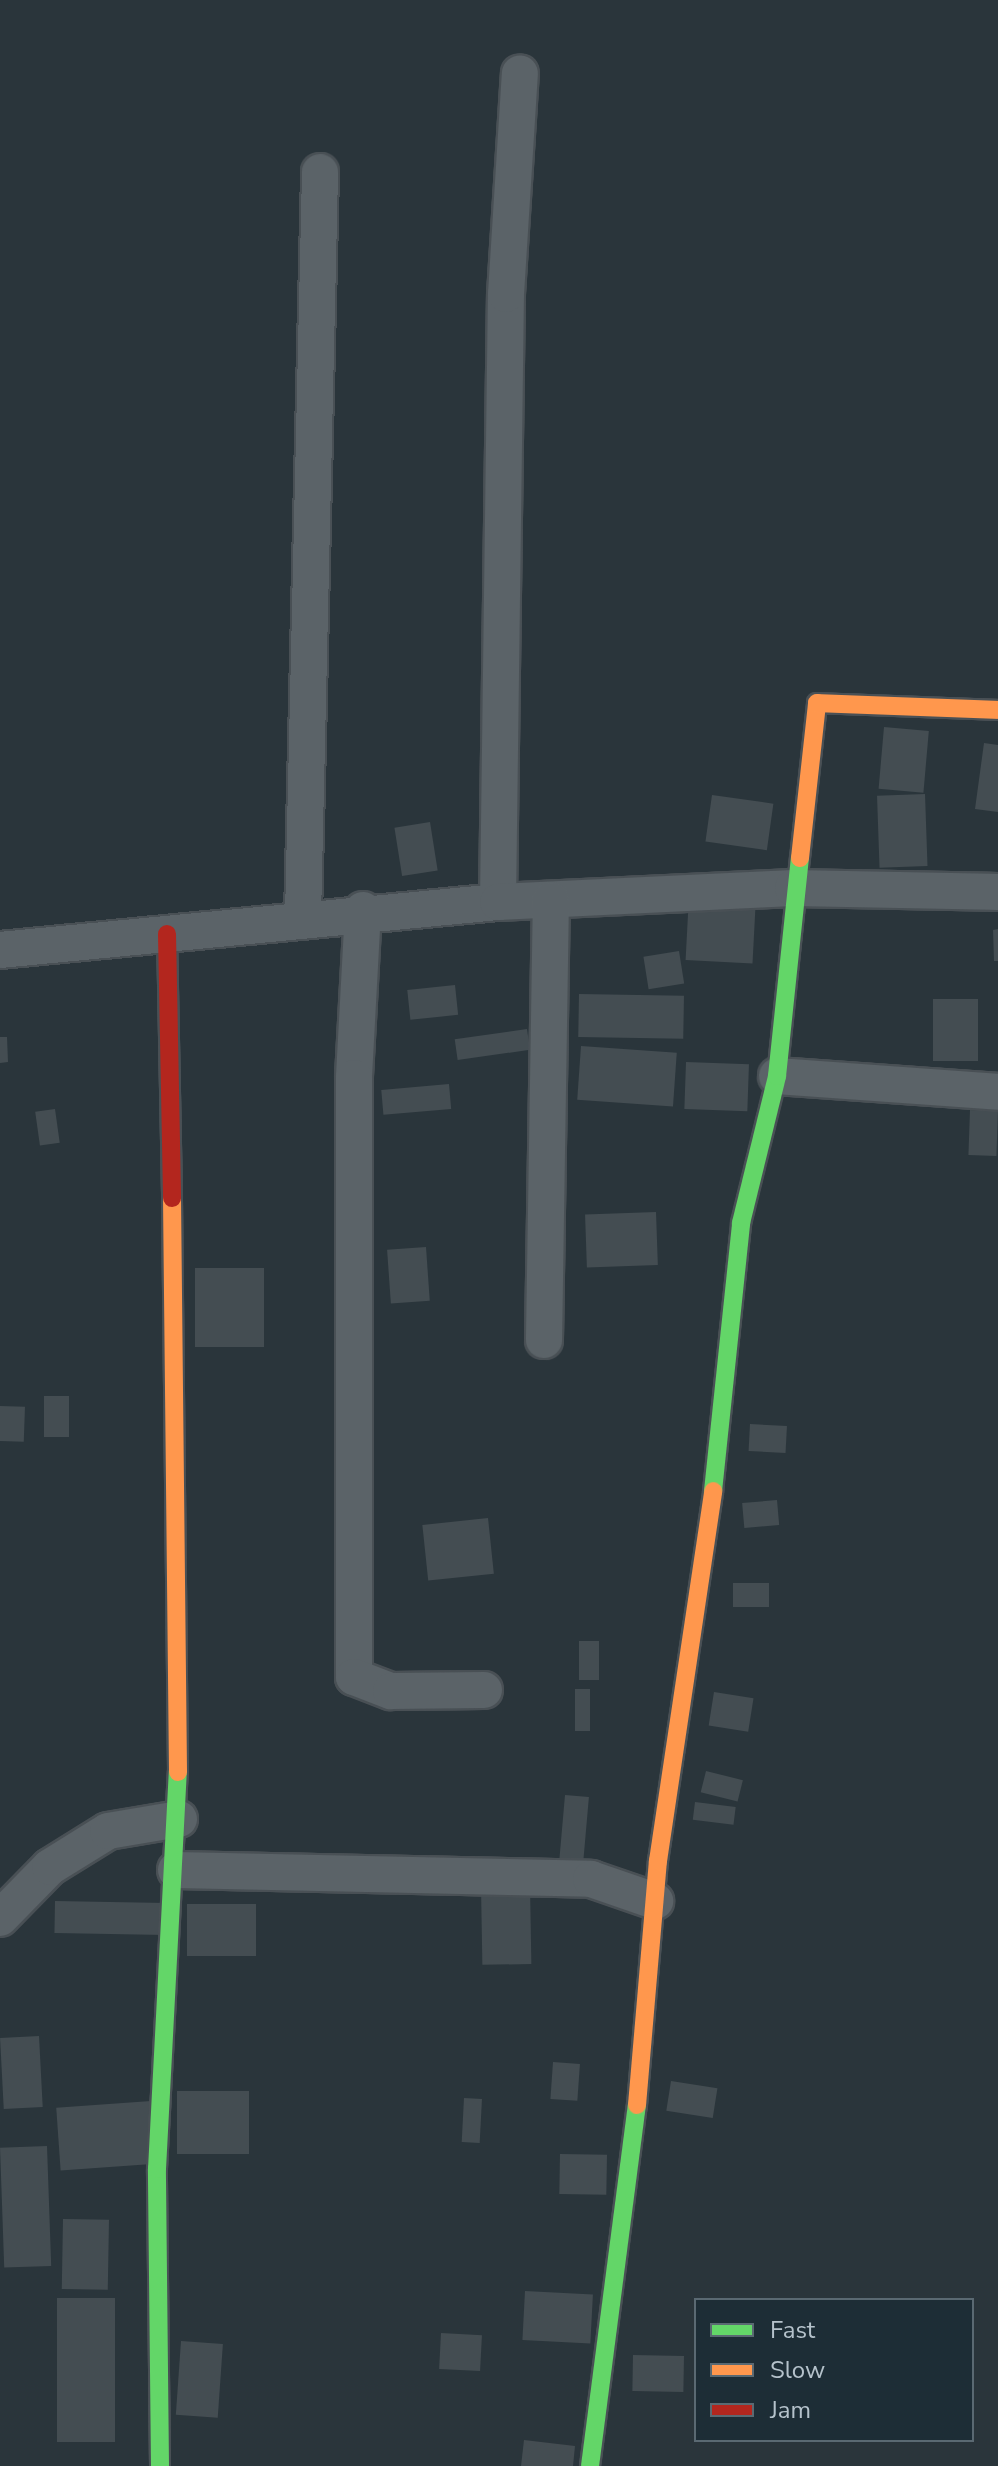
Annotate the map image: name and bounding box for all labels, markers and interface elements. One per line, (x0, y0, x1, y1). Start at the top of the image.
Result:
legend (694, 2298, 974, 2442)
text: Fast (770, 2314, 815, 2346)
text: Slow (770, 2354, 825, 2386)
text: Jam (770, 2394, 811, 2426)

